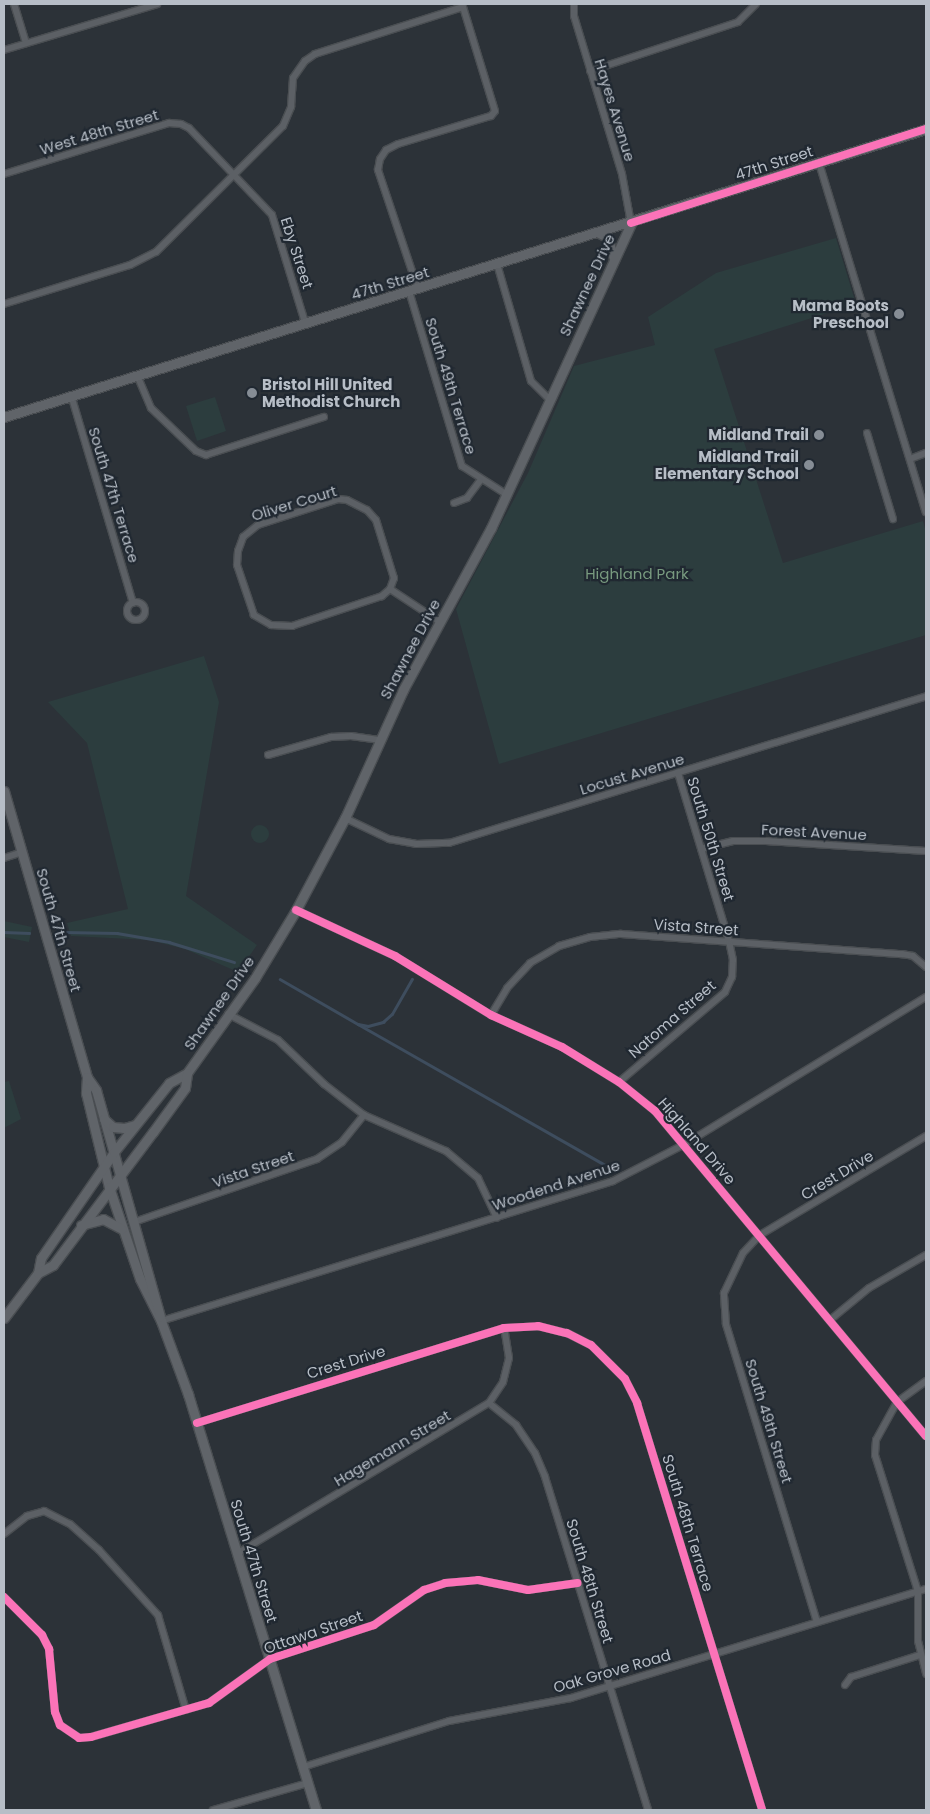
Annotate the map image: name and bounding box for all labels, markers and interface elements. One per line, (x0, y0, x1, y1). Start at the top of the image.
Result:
street label: Hayes Avenue (591, 56, 639, 164)
street label: West 48th Street (37, 105, 161, 159)
street label: 47th Street (733, 142, 815, 184)
street label: Eby Street (277, 215, 317, 291)
street label: Shawnee Drive (555, 231, 619, 339)
street label: 47th Street (349, 263, 431, 303)
place label: Mama Boots Preschool (792, 296, 889, 331)
marker: Mama Boots Preschool (893, 308, 905, 320)
street label: South 49th Terrace (422, 315, 480, 457)
place label: Bristol Hill United Methodist Church (262, 375, 400, 410)
marker: Bristol Hill United Methodist Church (246, 387, 258, 399)
street label: South 47th Terrace (85, 425, 143, 565)
place label: Midland Trail (708, 426, 809, 444)
marker: Midland Trail (813, 429, 825, 441)
place label: Midland Trail Elementary School (655, 447, 799, 482)
marker: Midland Trail Elementary School (803, 459, 815, 471)
street label: Oliver Court (249, 481, 339, 525)
park label: Highland Park (585, 565, 689, 583)
street label: Shawnee Drive (376, 596, 444, 702)
street label: Locust Avenue (578, 750, 686, 798)
street label: South 50th Street (684, 775, 738, 903)
street label: Forest Avenue (761, 820, 867, 844)
street label: South 47th Street (33, 866, 85, 994)
street label: Vista Street (653, 915, 739, 939)
street label: Shawnee Drive (180, 953, 258, 1053)
street label: Natoma Street (625, 976, 719, 1062)
street label: Highland Drive (654, 1094, 740, 1188)
street label: Crest Drive (797, 1146, 877, 1204)
street label: Vista Street (210, 1147, 296, 1191)
street label: Woodend Avenue (490, 1156, 622, 1214)
street label: Crest Drive (304, 1341, 388, 1383)
street label: South 49th Street (742, 1357, 796, 1485)
street label: Hagemann Street (331, 1406, 453, 1490)
street label: South 48th Terrace (659, 1452, 717, 1594)
street label: South 47th Street (227, 1497, 281, 1625)
street label: South 48th Street (563, 1517, 617, 1645)
street label: Ottawa Street (261, 1607, 365, 1657)
street label: Oak Grove Road (551, 1646, 673, 1696)

